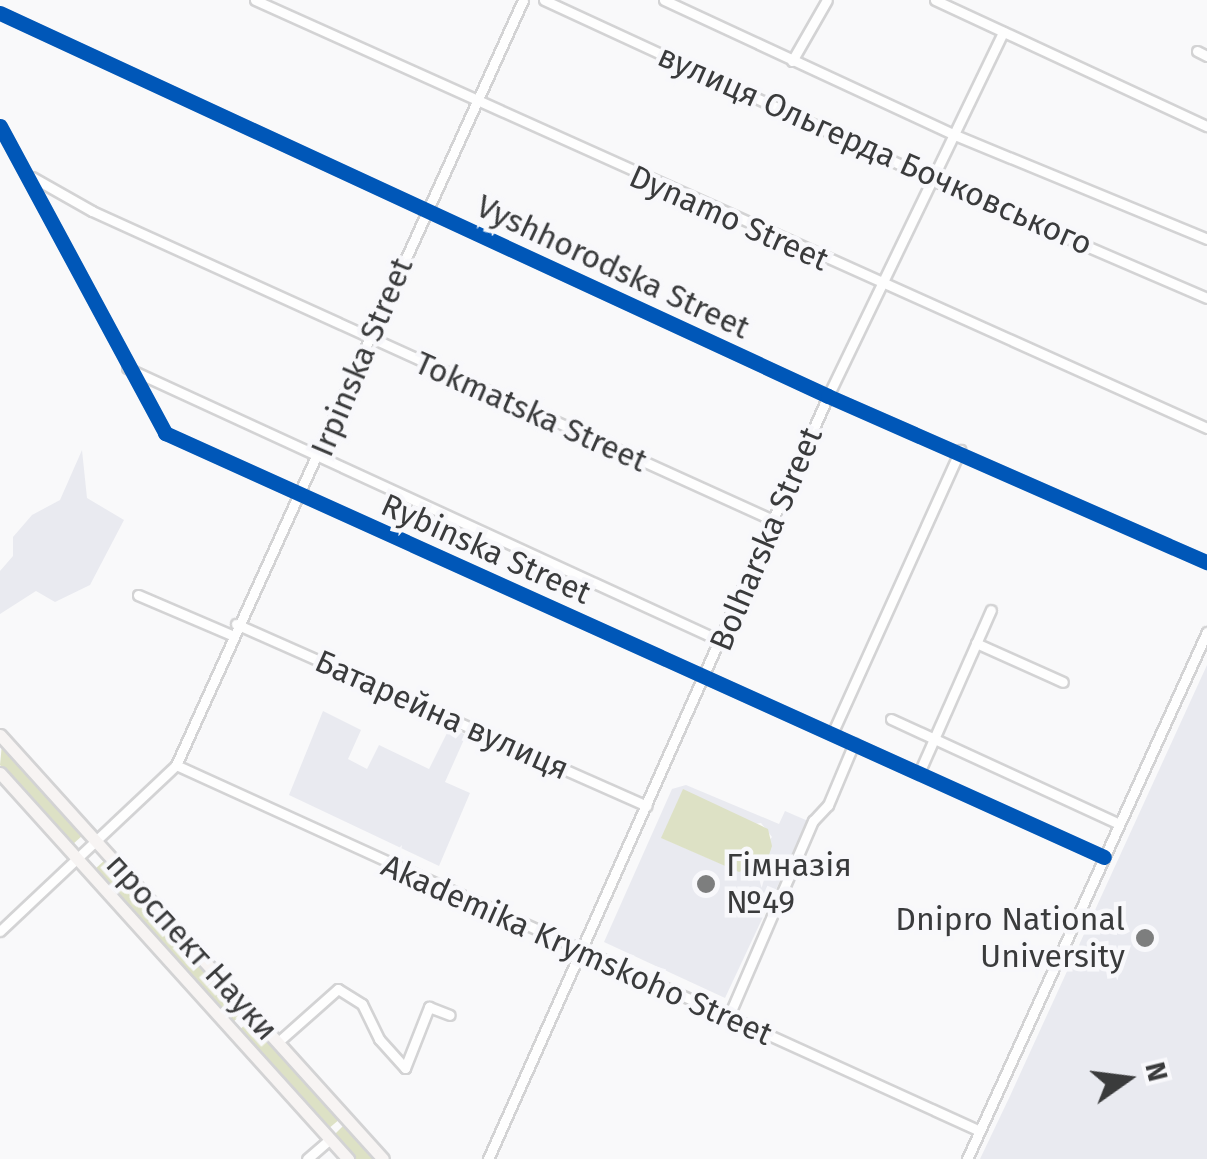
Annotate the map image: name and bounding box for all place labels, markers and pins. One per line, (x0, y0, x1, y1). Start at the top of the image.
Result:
place label: Гімназія №49 (726, 847, 852, 922)
marker: Гімназія №49 (695, 873, 717, 895)
place label: Dnipro National University (895, 901, 1125, 976)
marker: Dnipro National University (1134, 927, 1156, 949)

